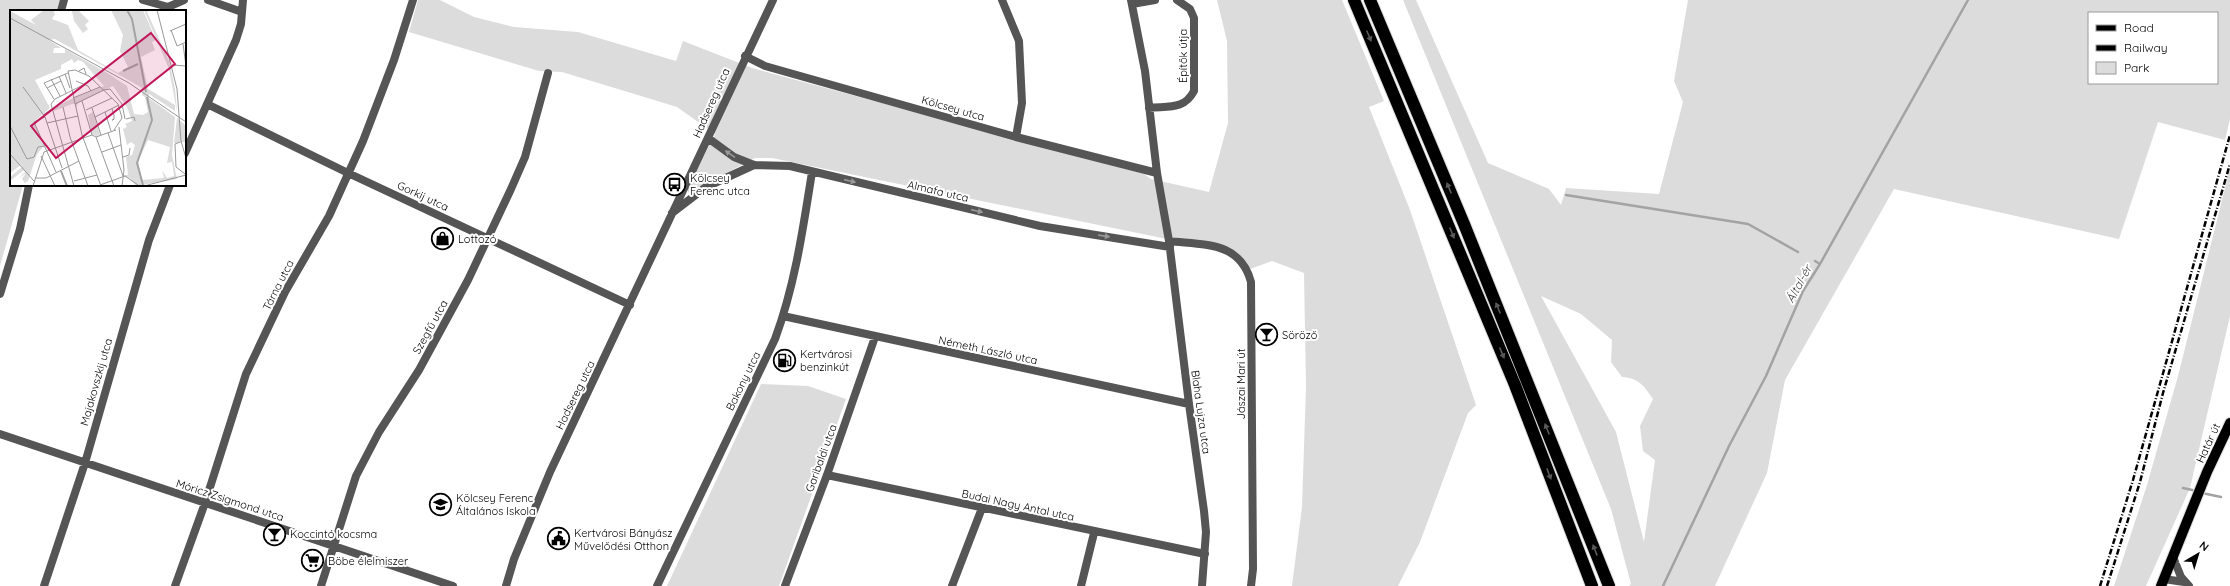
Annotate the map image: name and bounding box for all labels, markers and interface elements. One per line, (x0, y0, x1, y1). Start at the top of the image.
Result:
inset map (10, 10, 186, 186)
legend (2088, 12, 2218, 84)
text: Road (2124, 20, 2154, 35)
street label: Építők útja (1176, 29, 1190, 83)
one-way arrow (1366, 30, 1372, 41)
text: Railway (2124, 40, 2168, 55)
text: Park (2124, 60, 2149, 75)
street label: Hadsereg utca (689, 66, 733, 140)
street label: Kölcsey utca (920, 92, 986, 124)
one-way arrow (725, 150, 735, 158)
bus stop icon: Kölcsey Ferenc utca (662, 171, 688, 197)
place label: Kölcsey Ferenc utca (690, 171, 750, 198)
street label: Almafa utca (906, 177, 970, 205)
street label: Gorkij utca (395, 178, 451, 214)
one-way arrow (844, 179, 856, 185)
one-way arrow (1446, 181, 1452, 193)
one-way arrow (970, 209, 983, 215)
shop icon: Lottozó (430, 226, 456, 252)
one-way arrow (1449, 228, 1455, 240)
place label: Lottozó (458, 232, 497, 246)
one-way arrow (1098, 233, 1110, 239)
street label: Tárna utca (259, 257, 297, 313)
water label: Által-ér (1782, 261, 1816, 305)
street label: Szegfű utca (409, 297, 451, 357)
one-way arrow (1495, 302, 1501, 314)
bar icon: Söröző (1253, 322, 1279, 348)
place label: Söröző (1282, 328, 1318, 342)
street label: Németh László utca (937, 333, 1039, 367)
street label: Majakovszkij utca (77, 337, 115, 427)
fuel station icon: Kertvárosi benzinkút (772, 347, 798, 373)
place label: Kertvárosi benzinkút (800, 347, 852, 374)
street label: Jászai Mari út (1234, 348, 1248, 419)
one-way arrow (1499, 348, 1505, 360)
street label: Bakony utca (723, 349, 763, 413)
street label: Hadsereg utca (552, 358, 598, 432)
street label: Blaha Lujza utca (1188, 369, 1214, 455)
street label: Határ út (2193, 421, 2223, 465)
street label: Garibaldi utca (802, 422, 840, 494)
one-way arrow (1543, 422, 1549, 434)
one-way arrow (1546, 469, 1552, 481)
street label: Móricz Zsigmond utca (174, 476, 286, 524)
street label: Budai Nagy Antal utca (960, 486, 1076, 524)
school or university icon: Kölcsey Ferenc Általános Iskola (427, 491, 453, 517)
place label: Kölcsey Ferenc Általános Iskola (456, 491, 536, 518)
bar icon: Koccintó kocsma (261, 521, 287, 547)
public building icon: Kertvárosi Bányász Művelődési Otthon (545, 526, 571, 552)
place label: Kertvárosi Bányász Művelődési Otthon (574, 526, 672, 553)
place label: Koccintó kocsma (290, 527, 377, 541)
north arrow (2178, 534, 2218, 574)
text: N (2197, 538, 2212, 554)
one-way arrow (1591, 543, 1597, 555)
supermarket icon: Böbe élelmiszer (299, 548, 325, 574)
place label: Böbe élelmiszer (328, 554, 409, 568)

